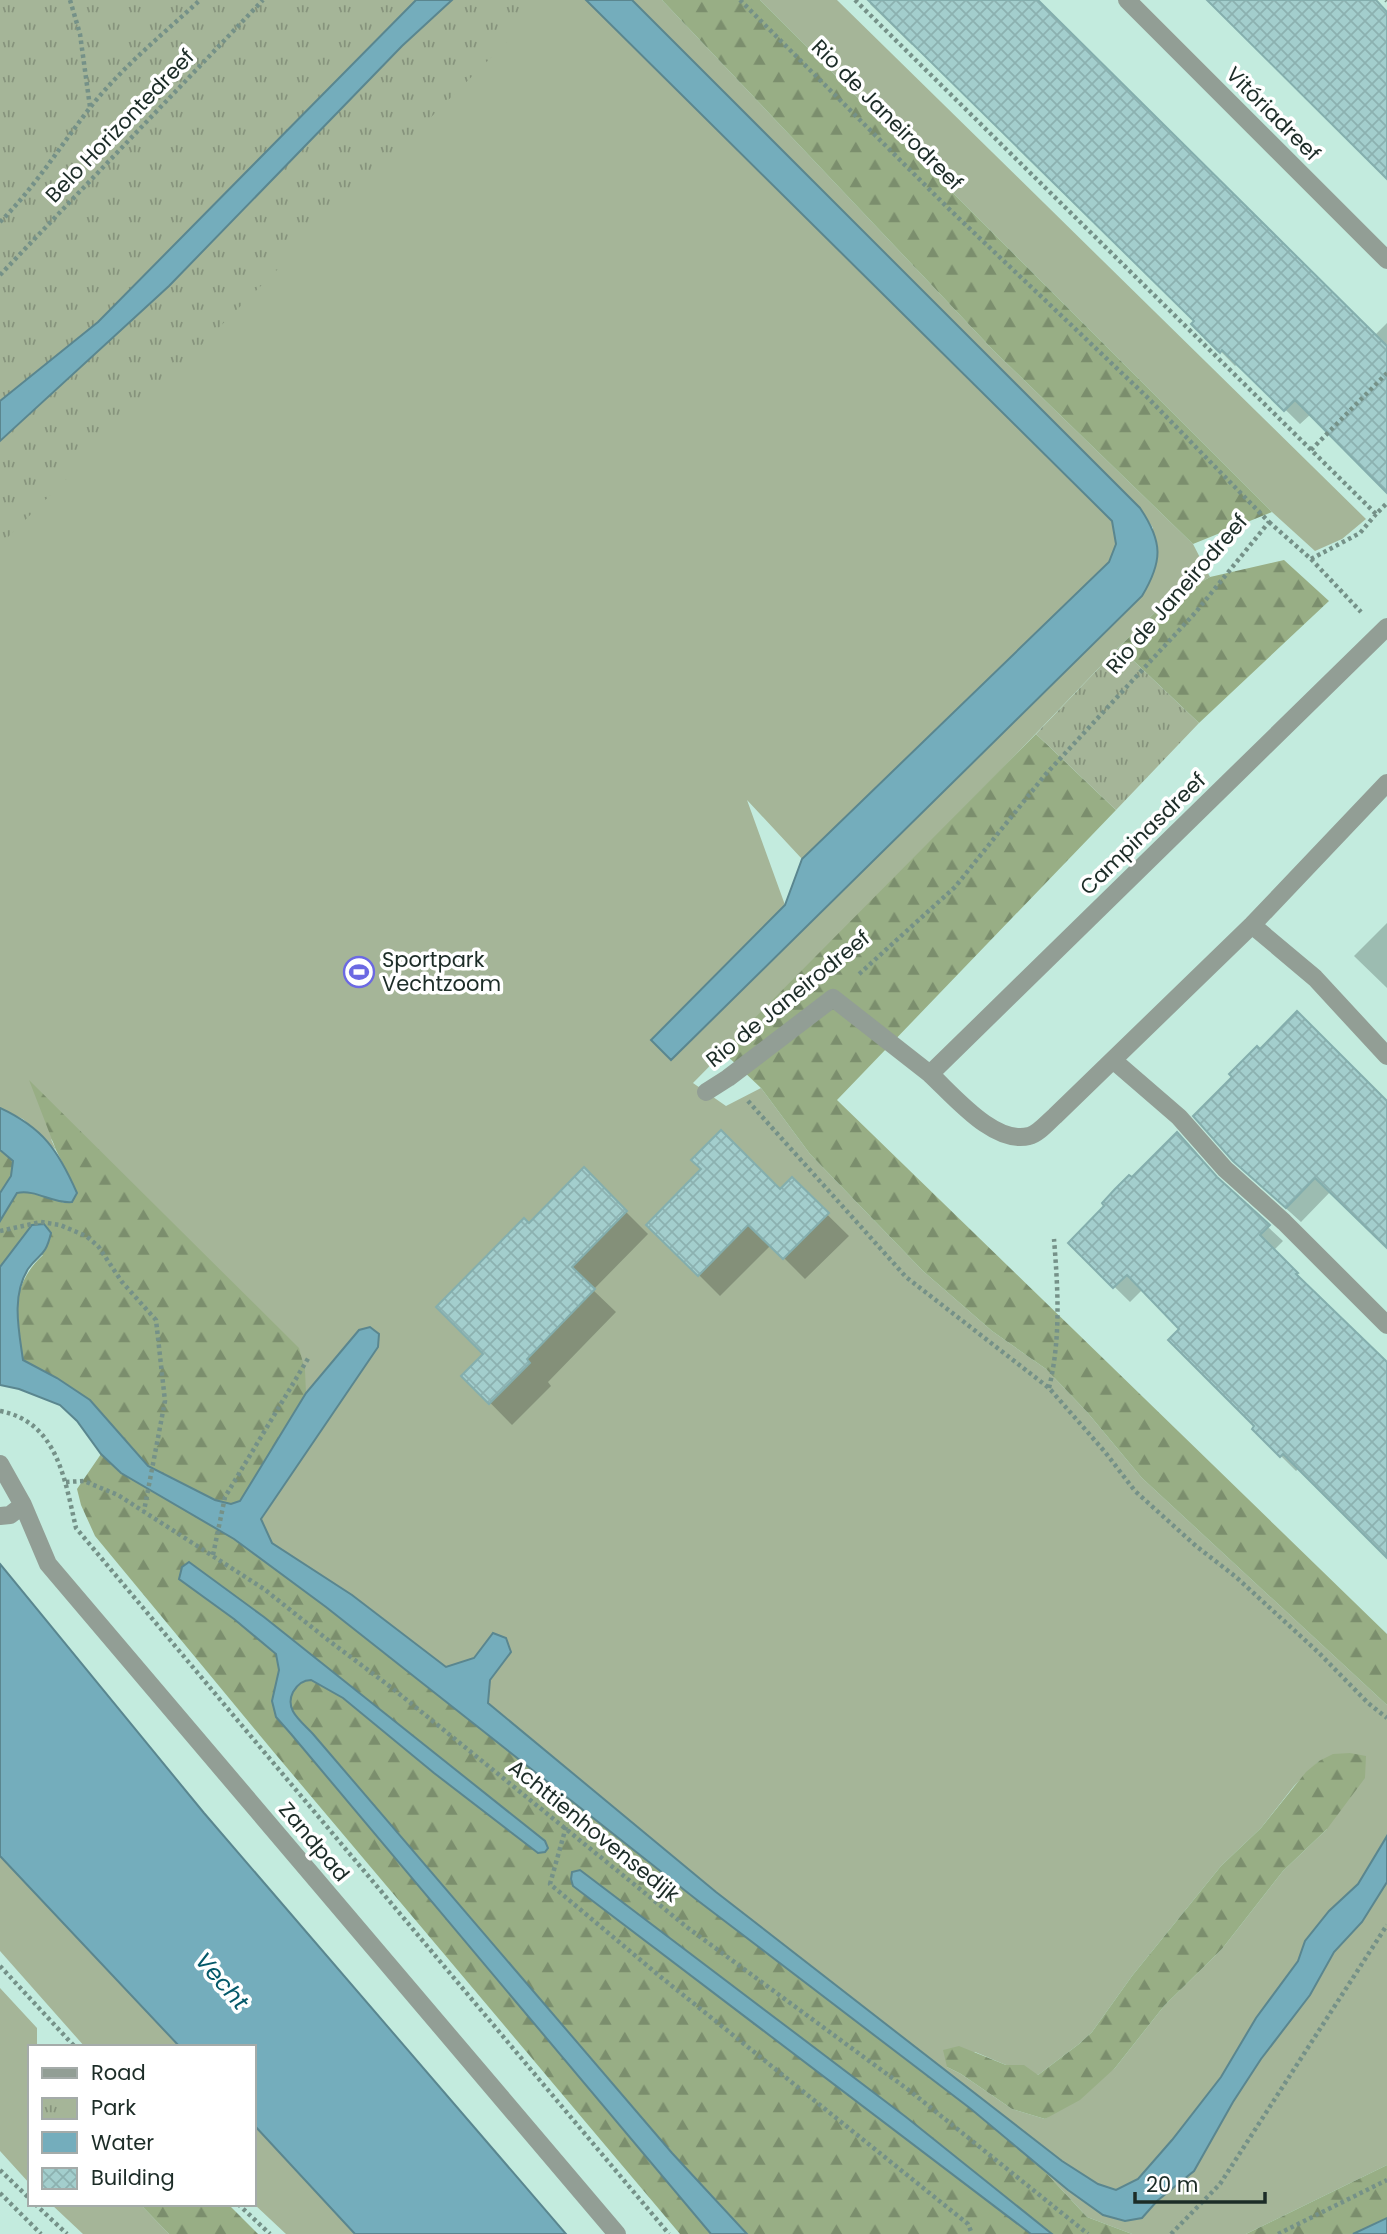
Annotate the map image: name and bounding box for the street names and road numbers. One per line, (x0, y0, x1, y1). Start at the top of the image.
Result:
street label: Rio de Janeirodreef (805, 33, 969, 197)
street label: Belo Horizontedreef (39, 42, 201, 209)
street label: Vitóriadreef (1220, 60, 1327, 167)
street label: Rio de Janeirodreef (1099, 507, 1254, 680)
street label: Campinasdreef (1073, 766, 1212, 901)
street label: Rio de Janeirodreef (700, 923, 876, 1074)
street label: Achttienhovensedijk (503, 1753, 686, 1909)
street label: Zandpad (272, 1796, 356, 1888)

